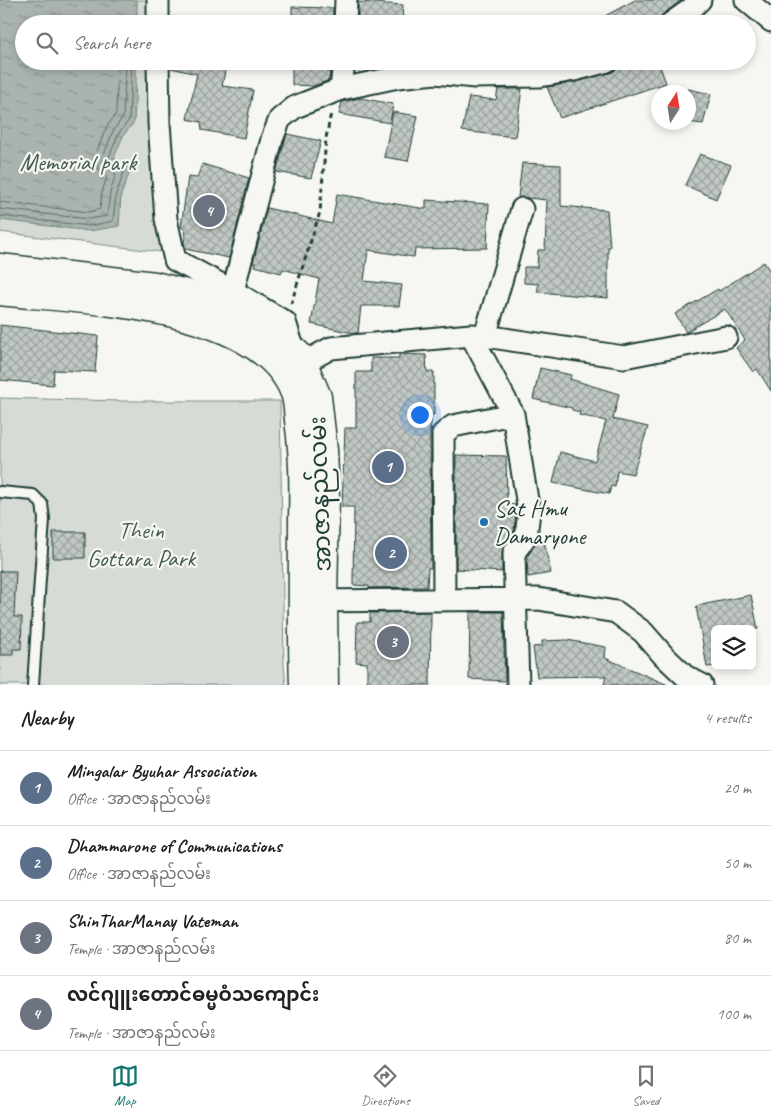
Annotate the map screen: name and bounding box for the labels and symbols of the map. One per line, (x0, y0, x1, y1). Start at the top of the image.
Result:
north arrow (651, 85, 696, 130)
park label: Memorial park (20, 147, 139, 177)
pin: 4 (193, 192, 225, 230)
your location (407, 402, 433, 428)
street label: အာဇာနည်လမ်း (301, 416, 342, 572)
pin: 1 (372, 448, 404, 486)
place label: Sat Hmu Damaryone (494, 493, 588, 551)
park label: Thein Gottara Park (87, 515, 197, 573)
marker: Sat Hmu Damaryone (478, 516, 490, 528)
pin: 2 (375, 534, 407, 572)
pin: 3 (377, 623, 409, 661)

